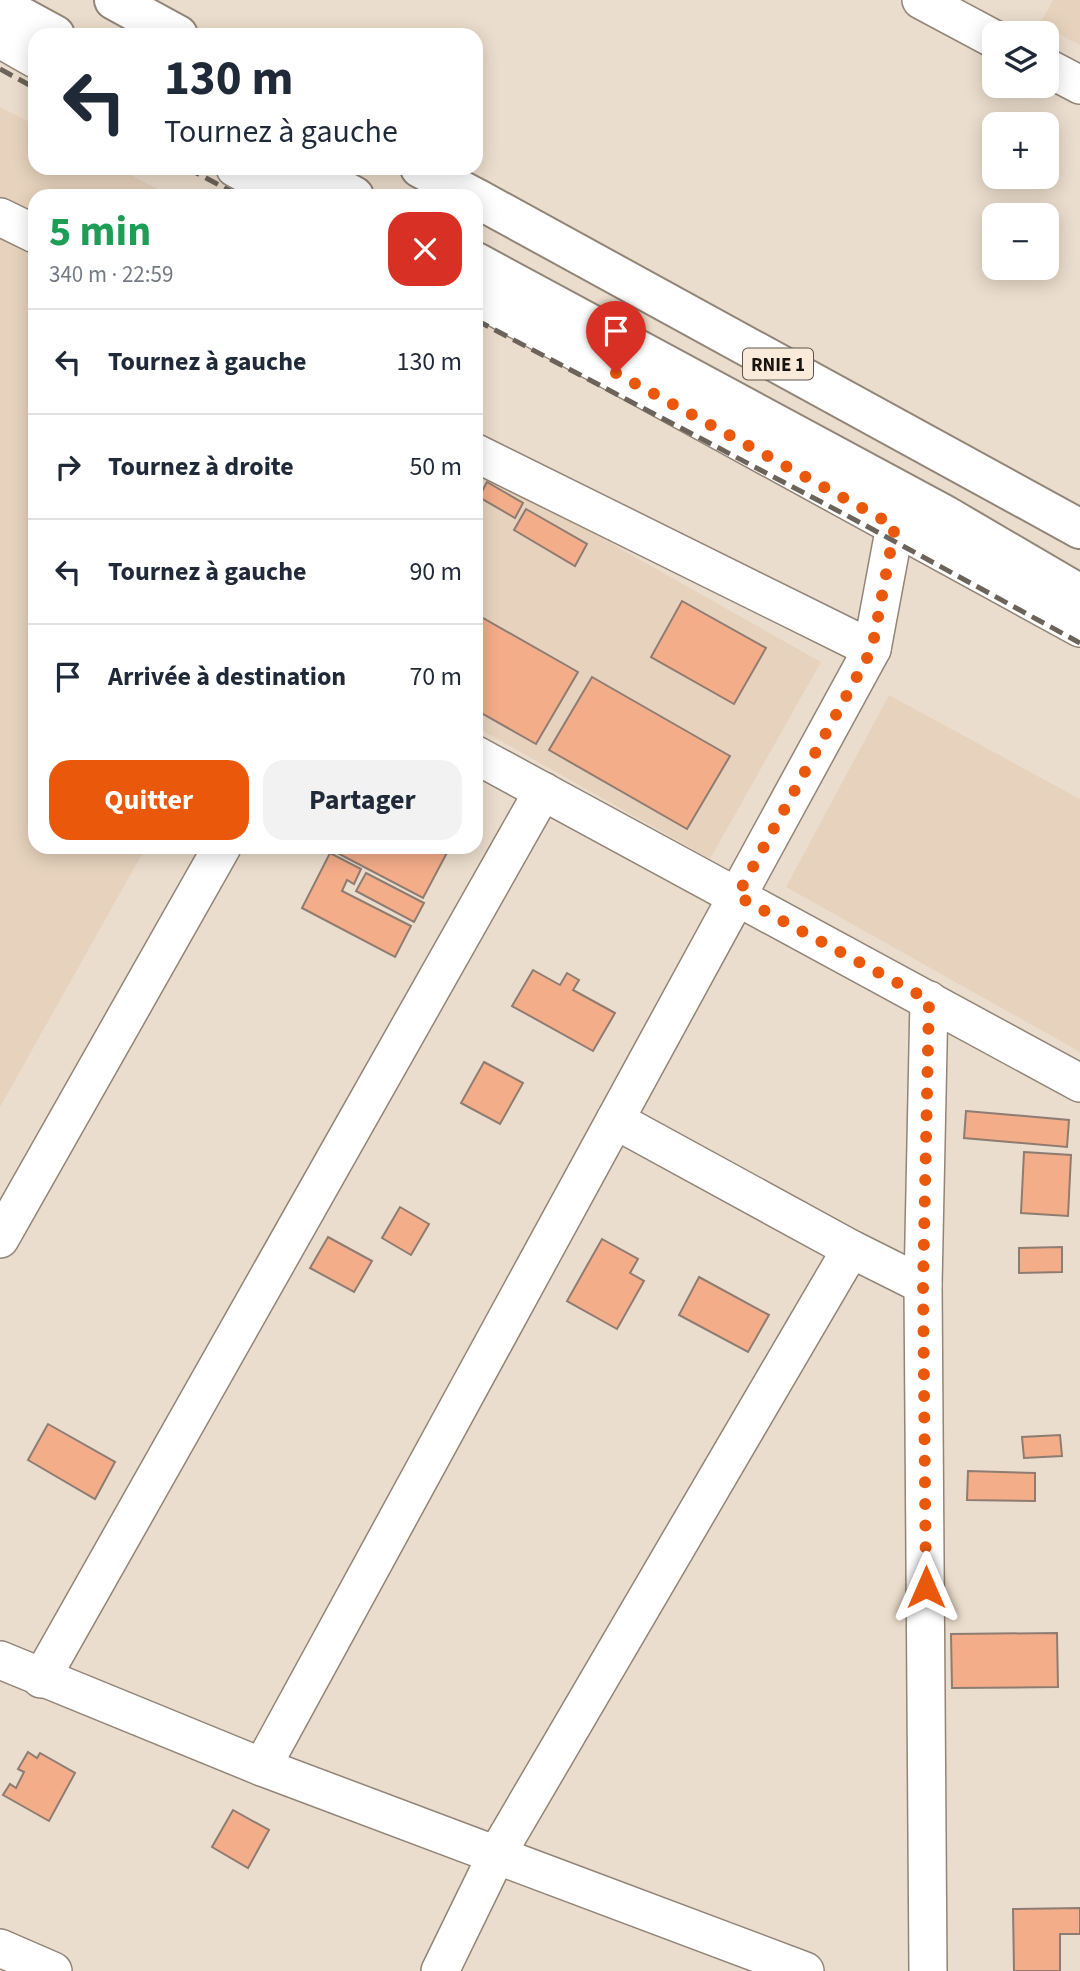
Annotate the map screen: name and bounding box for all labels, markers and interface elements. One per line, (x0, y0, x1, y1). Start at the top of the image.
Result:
map controls (982, 21, 1059, 280)
button: layers (982, 21, 1059, 98)
text: 130 m (164, 44, 293, 114)
icon: left (49, 56, 140, 147)
text: Tournez à gauche (164, 109, 398, 155)
button: + (982, 112, 1059, 189)
text: 5 min (49, 202, 151, 262)
button: − (982, 203, 1059, 280)
button: close (388, 212, 462, 286)
text: 340 m · 22:59 (49, 258, 173, 291)
pin (586, 301, 646, 373)
icon: arrive (597, 312, 635, 350)
icon: left (49, 343, 87, 381)
text: Tournez à gauche (108, 343, 307, 380)
text: 130 m (396, 343, 462, 380)
road number: RNIE 1 (743, 348, 813, 380)
icon: right (49, 448, 87, 486)
text: Tournez à droite (108, 448, 294, 485)
text: 50 m (409, 448, 462, 485)
icon: left (49, 553, 87, 591)
text: Tournez à gauche (108, 553, 307, 590)
text: 90 m (409, 553, 462, 590)
icon: arrive (49, 658, 87, 696)
text: Arrivée à destination (108, 658, 346, 695)
text: 70 m (409, 658, 462, 695)
button: Quitter (49, 760, 249, 840)
button: Partager (263, 760, 462, 840)
position arrow (889, 1550, 963, 1624)

